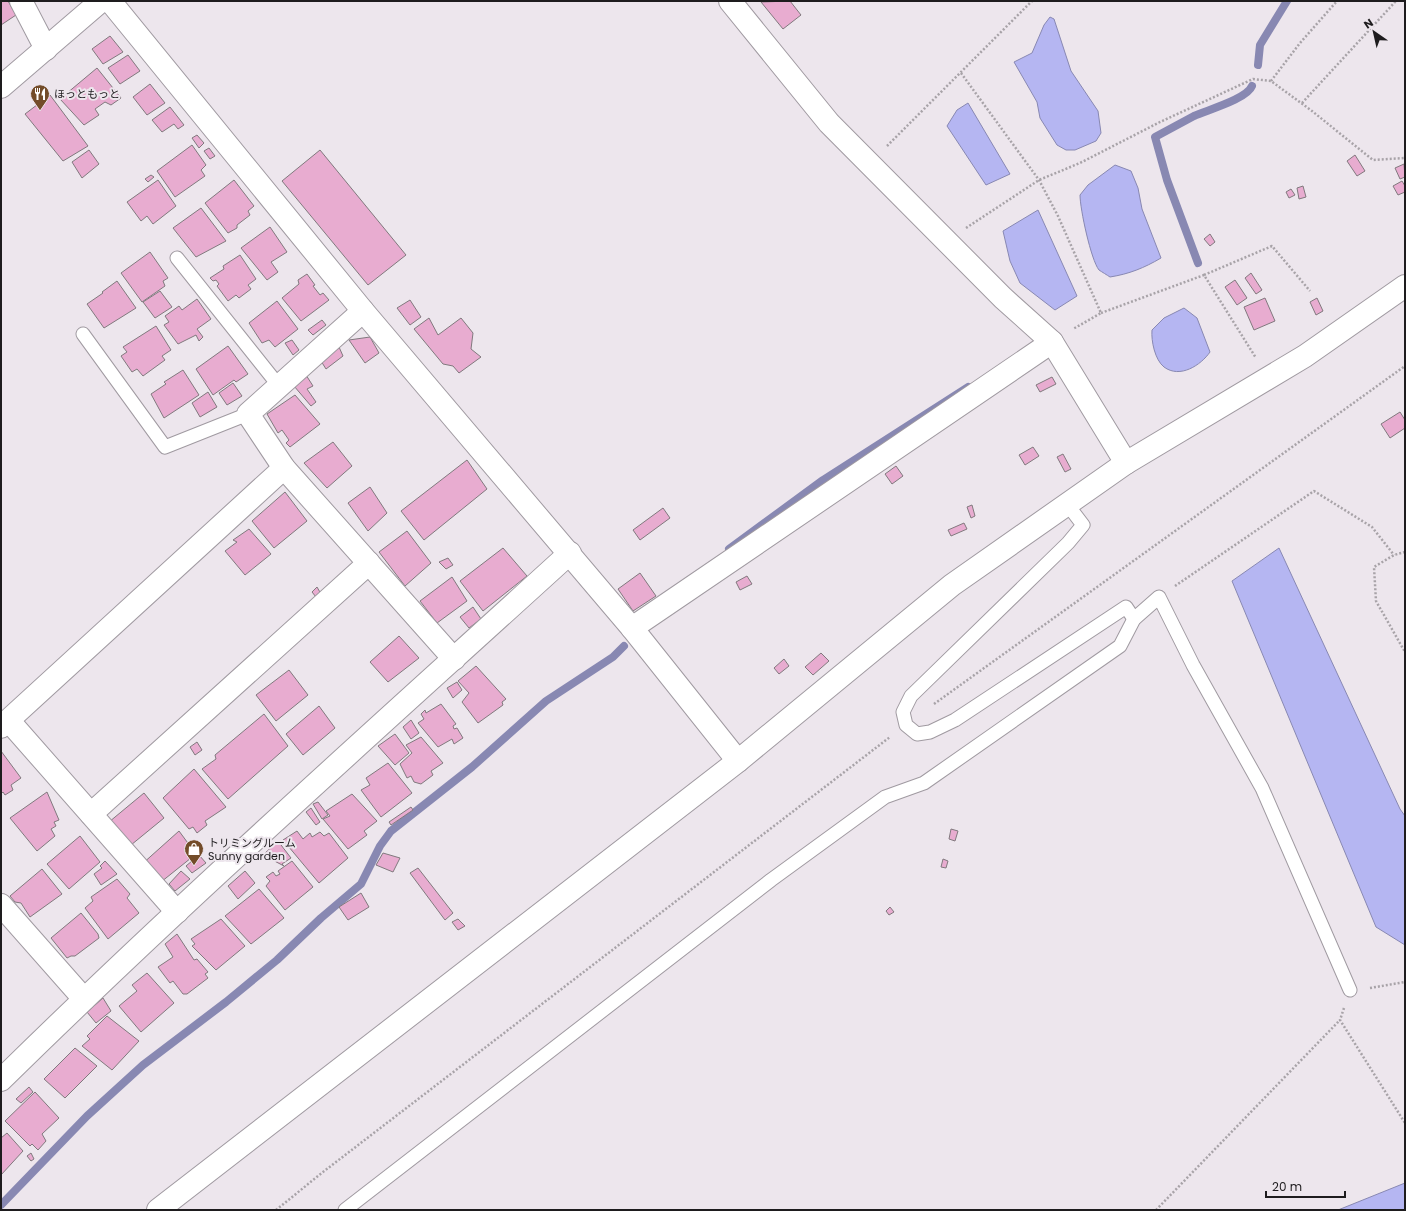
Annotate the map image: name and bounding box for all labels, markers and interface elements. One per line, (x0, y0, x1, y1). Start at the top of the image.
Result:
north arrow (1354, 12, 1394, 52)
text: N (1361, 15, 1376, 33)
restaurant icon: ほっともっと (29, 83, 51, 111)
place label: ほっともっと (54, 86, 120, 102)
place label: トリミングルーム Sunny garden (208, 835, 296, 864)
shop icon: トリミングルーム Sunny garden (183, 838, 205, 866)
scale bar (1266, 1173, 1345, 1199)
text: 20 m (1272, 1178, 1302, 1195)

